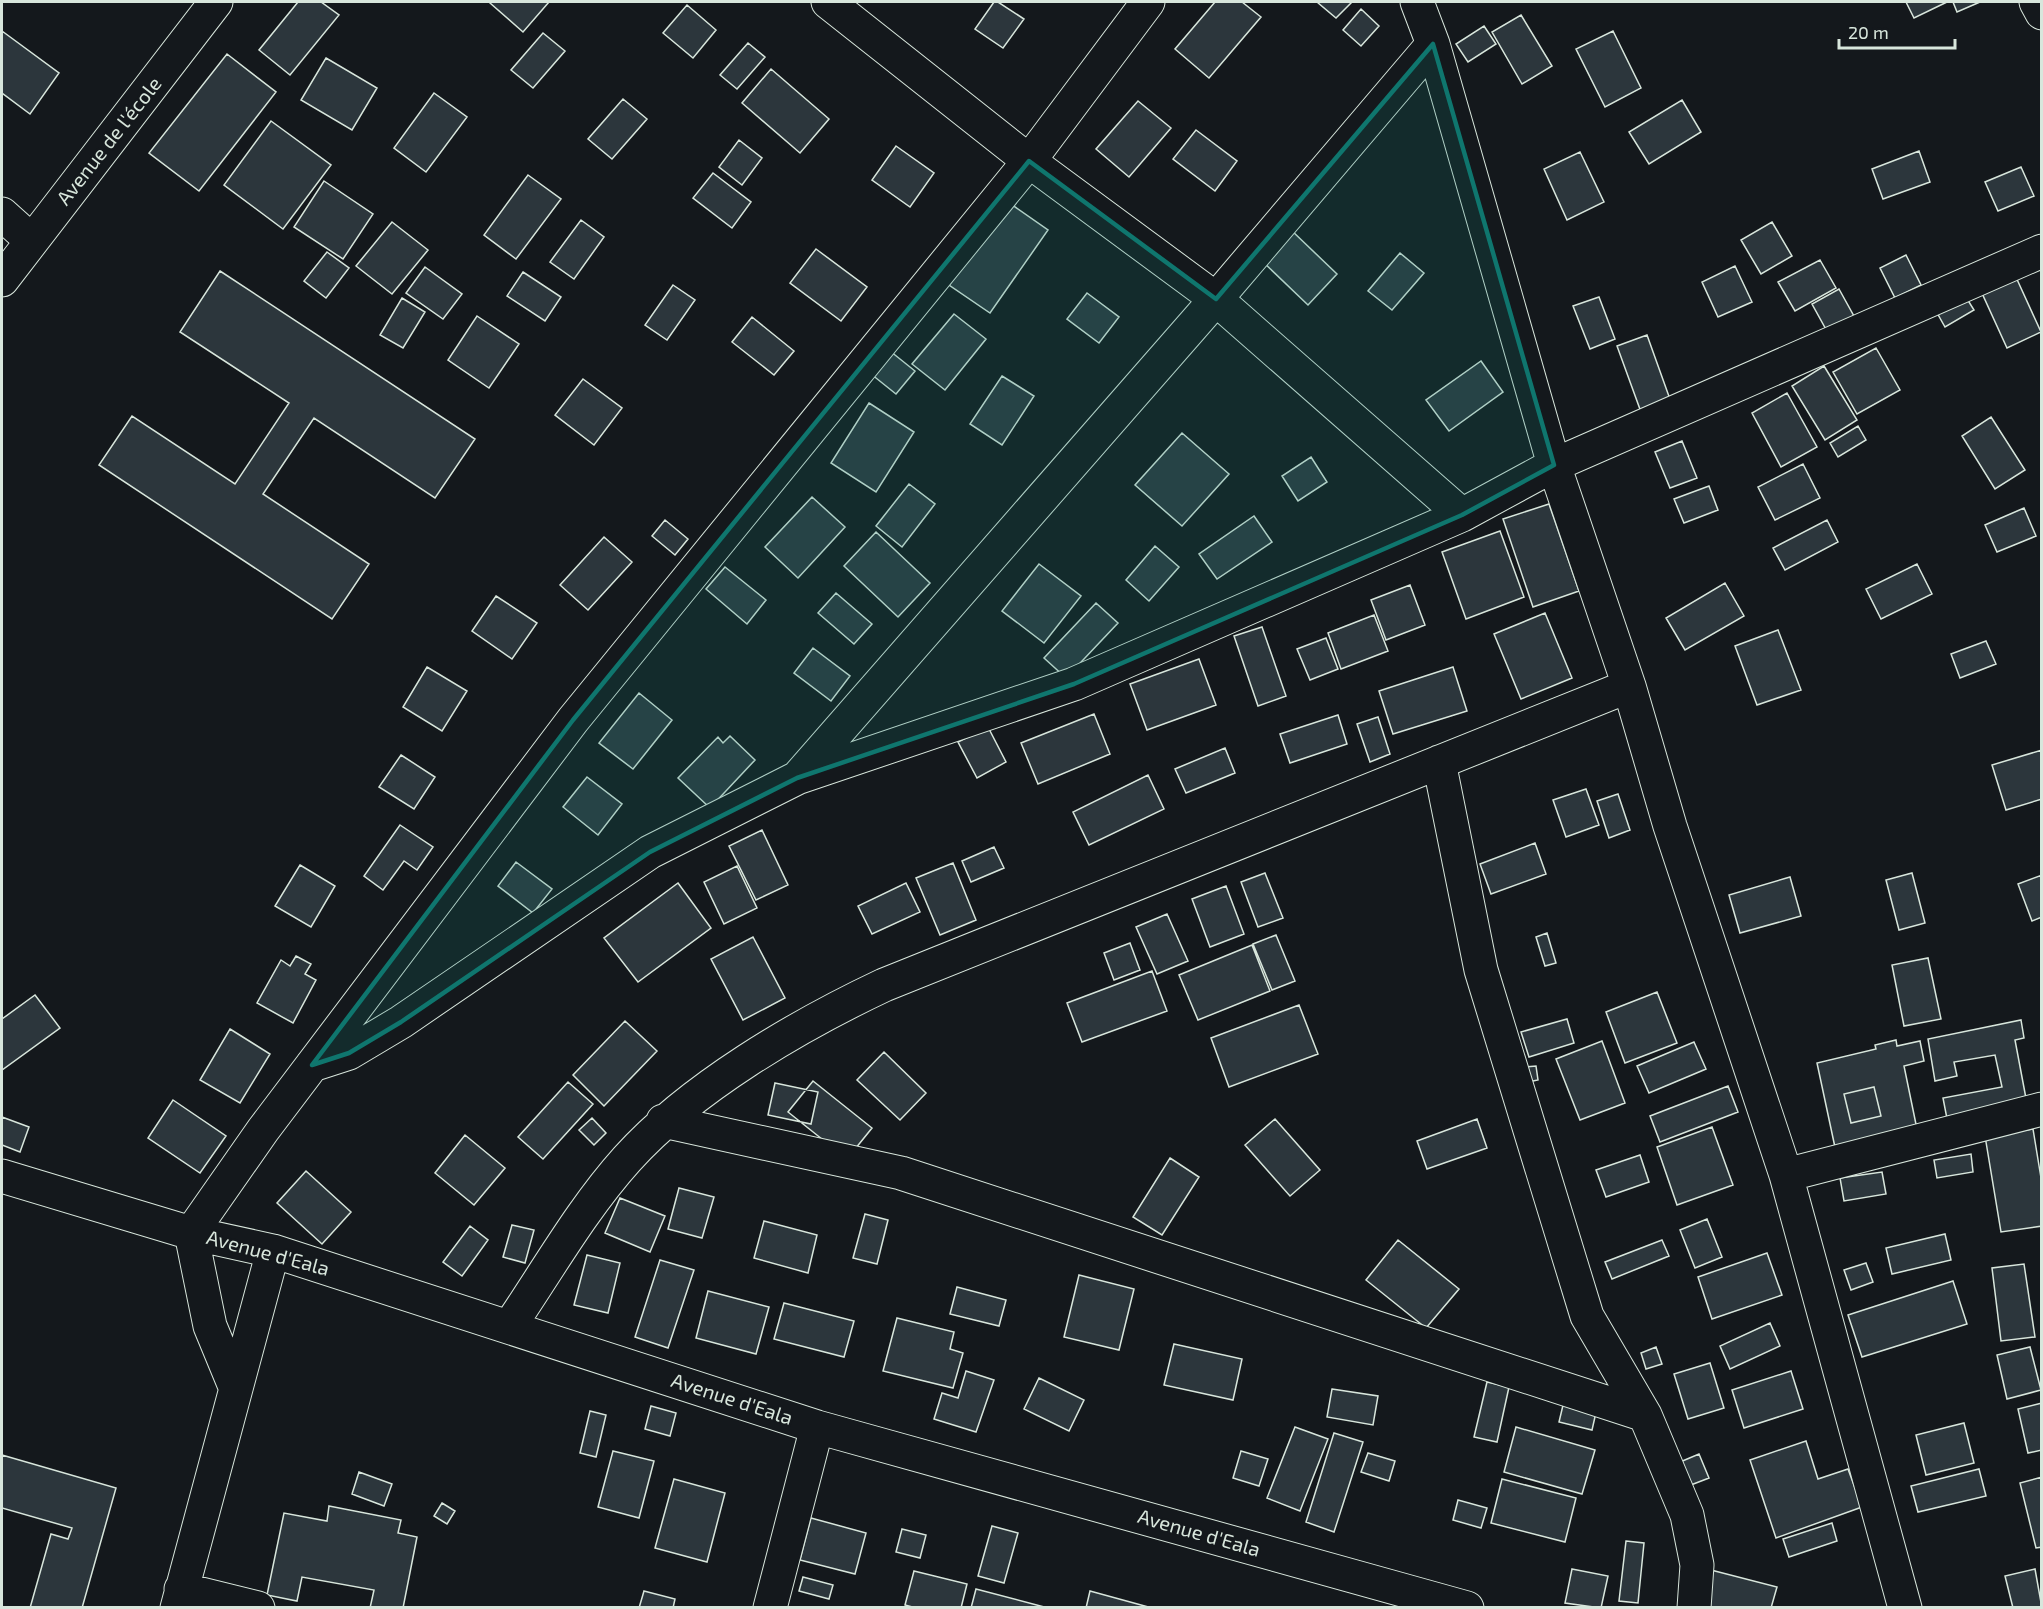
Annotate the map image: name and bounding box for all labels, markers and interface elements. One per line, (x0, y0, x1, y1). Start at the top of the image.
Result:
scale bar (1839, 12, 1954, 50)
text: 20 m (1848, 21, 1889, 43)
street label: Avenue de l'école (51, 72, 166, 209)
street label: Avenue d'Eala (204, 1224, 332, 1280)
street label: Avenue d'Eala (669, 1367, 796, 1429)
street label: Avenue d'Eala (1135, 1503, 1263, 1561)

